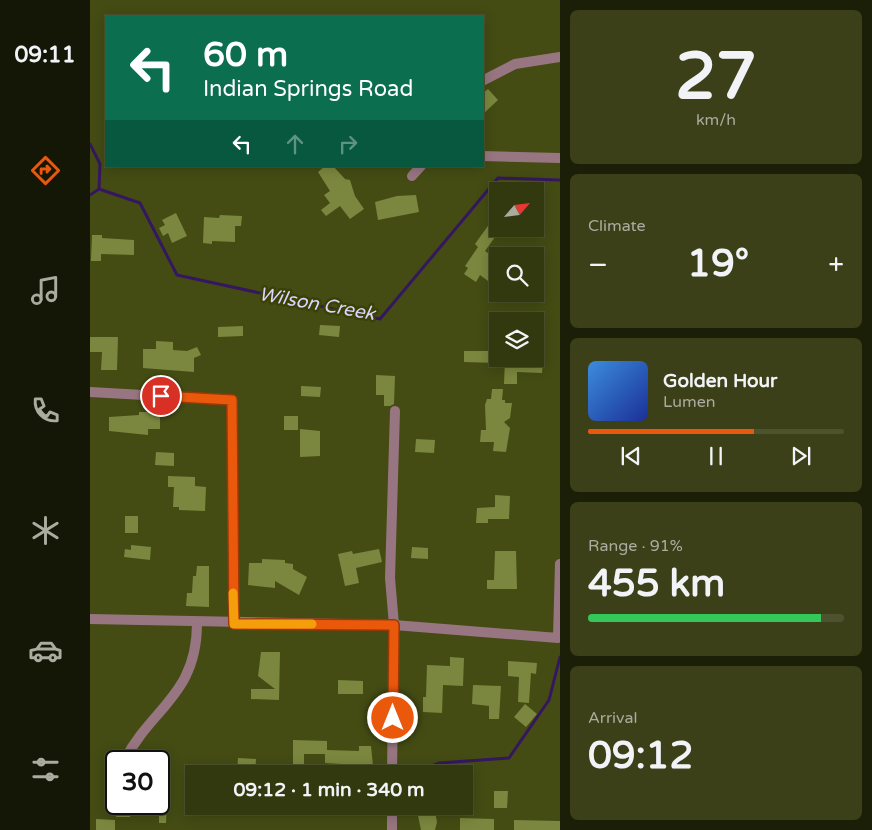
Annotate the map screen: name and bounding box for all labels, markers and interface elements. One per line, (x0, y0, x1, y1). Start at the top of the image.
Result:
text: 60 m (203, 34, 288, 76)
icon: left (120, 35, 185, 100)
text: 27 (675, 38, 757, 117)
text: 09:11 (15, 42, 75, 68)
text: Indian Springs Road (203, 76, 413, 102)
text: km/h (696, 110, 736, 130)
icon: left (228, 130, 256, 158)
icon: ahead (281, 130, 309, 158)
icon: right (334, 130, 362, 158)
icon: directions (28, 153, 63, 188)
north arrow (489, 182, 544, 238)
map controls (489, 182, 544, 367)
text: Climate (588, 216, 646, 236)
text: 19° (687, 241, 749, 287)
button: search (489, 247, 544, 302)
text: − (588, 248, 608, 282)
text: + (828, 248, 844, 282)
icon: music (28, 273, 63, 308)
water label: Wilson Creek (257, 283, 378, 325)
button: layers (489, 312, 544, 367)
text: Golden Hour (663, 370, 777, 392)
pin (140, 375, 182, 417)
icon: arrive (147, 382, 175, 410)
text: Lumen (663, 392, 715, 412)
icon: phone (28, 393, 63, 428)
icon: previous (617, 442, 645, 470)
icon: pause (702, 442, 730, 470)
icon: next (787, 442, 815, 470)
icon: climate (28, 513, 63, 548)
text: Range · 91% (588, 536, 683, 556)
text: 455 km (588, 561, 725, 607)
icon: car (28, 633, 63, 668)
position arrow (366, 691, 418, 743)
text: Arrival (588, 708, 637, 728)
text: 09:12 (588, 733, 693, 779)
speed limit sign: 30 (105, 750, 170, 815)
icon: filters (28, 752, 63, 787)
text: 09:12 · 1 min · 340 m (233, 779, 425, 801)

